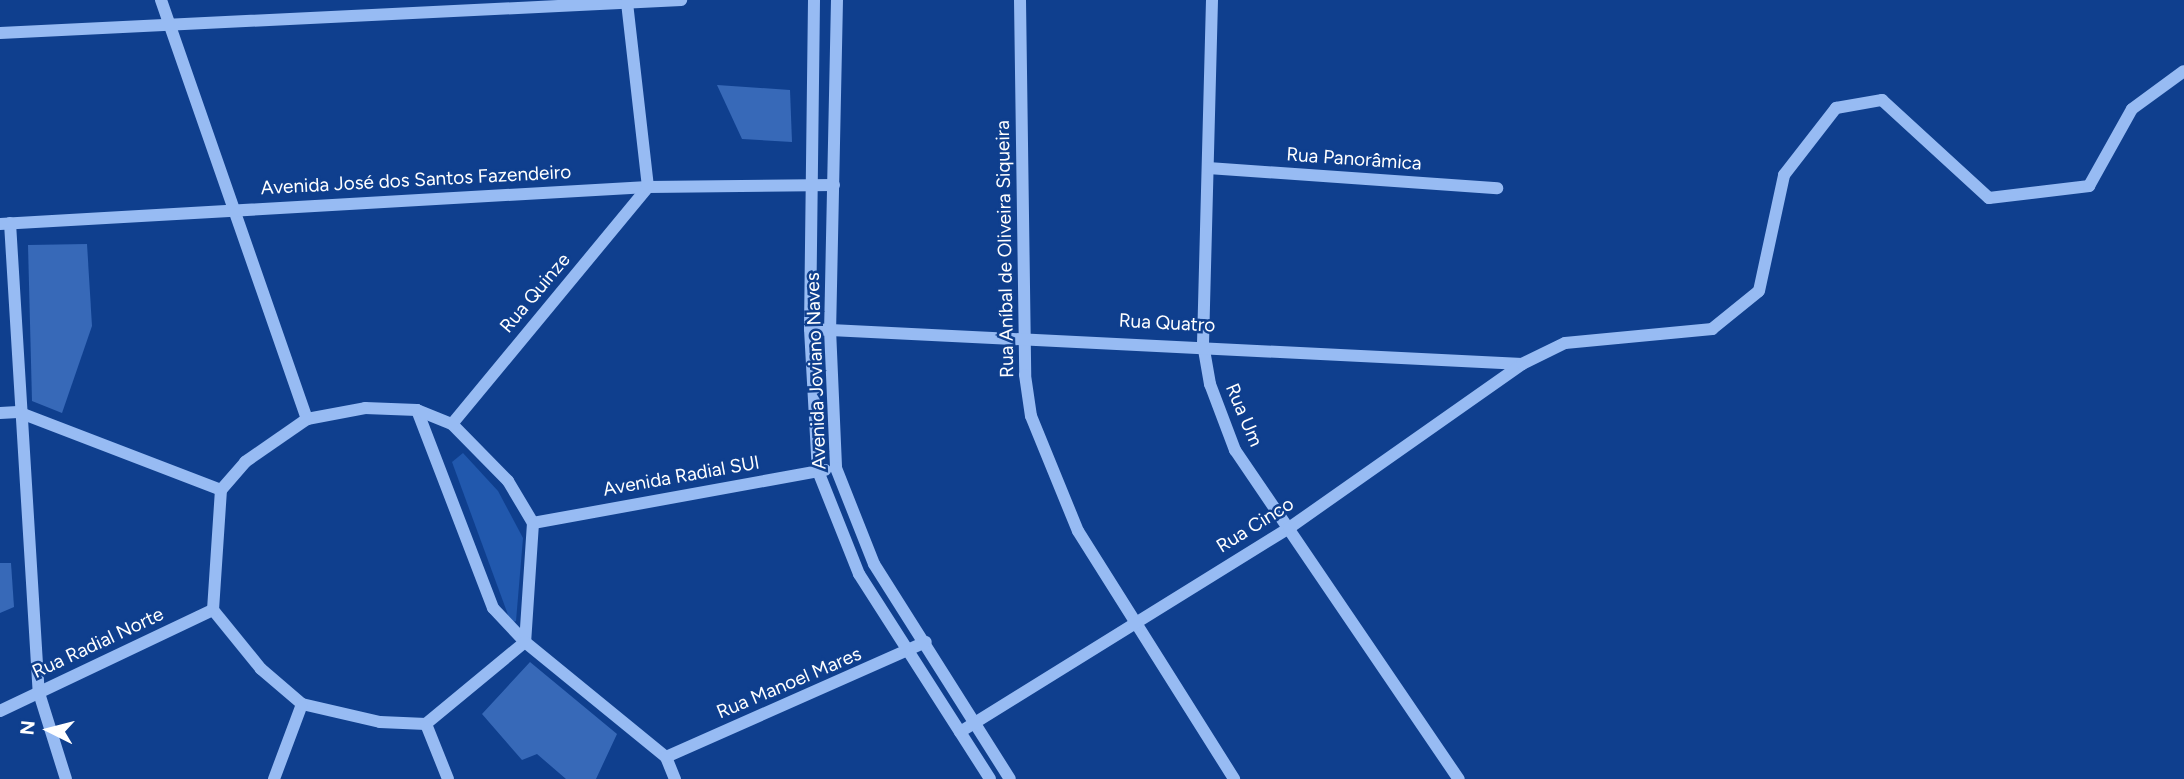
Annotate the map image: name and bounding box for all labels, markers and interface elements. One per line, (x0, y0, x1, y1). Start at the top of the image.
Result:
street label: Rua Aníbal de Oliveira Siqueira (991, 120, 1019, 378)
street label: Rua Panorâmica (1286, 143, 1422, 175)
street label: Avenida José dos Santos Fazendeiro (260, 160, 572, 200)
street label: Rua Quinze (495, 249, 575, 337)
street label: Avenida Joviano Naves (801, 272, 831, 470)
street label: Rua Quatro (1118, 309, 1216, 337)
street label: Rua Um (1221, 380, 1267, 450)
street label: Avenida Radial SUl (601, 451, 761, 501)
street label: Rua Cinco (1212, 492, 1298, 558)
street label: Rua Radial Norte (29, 603, 167, 683)
street label: Rua Manoel Mares (713, 642, 865, 724)
north arrow (14, 695, 84, 765)
text: N (15, 719, 40, 736)

